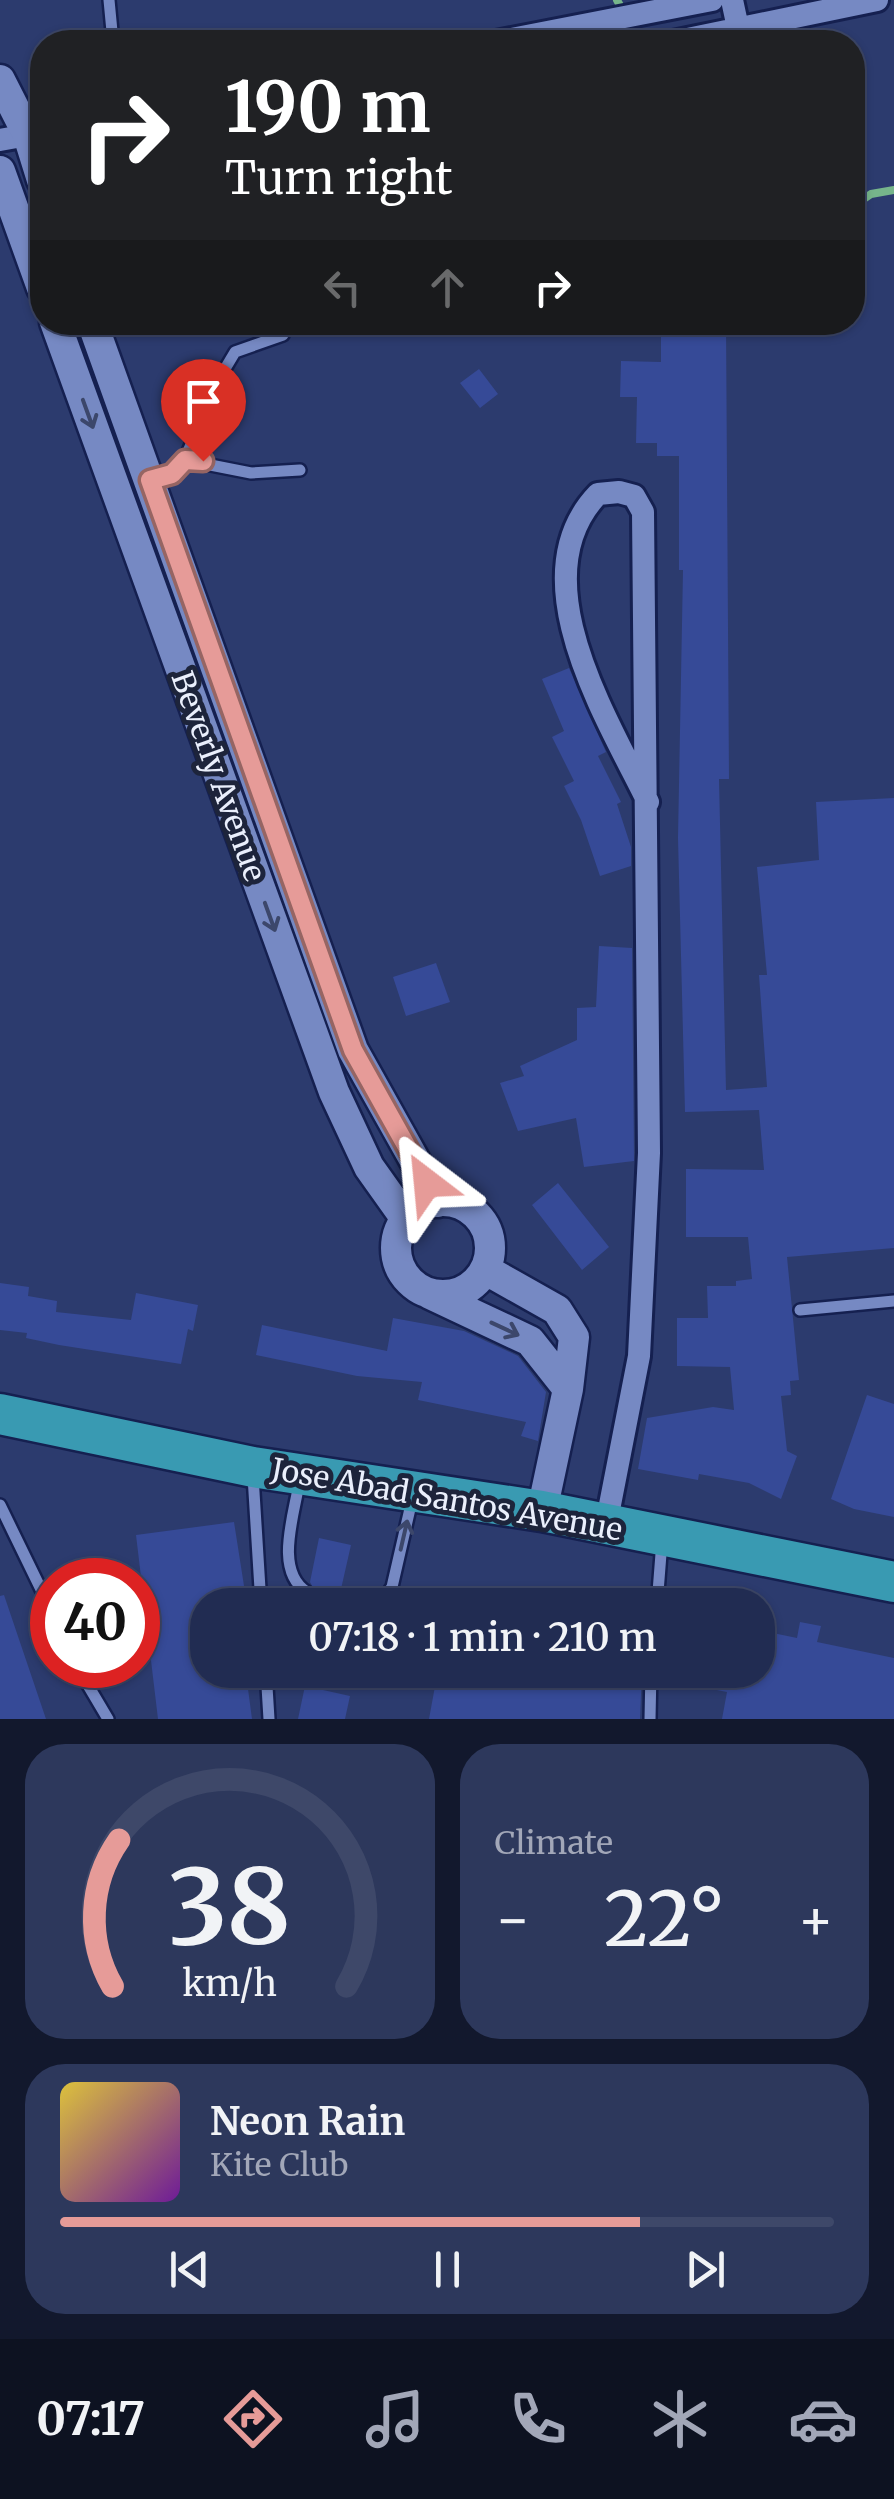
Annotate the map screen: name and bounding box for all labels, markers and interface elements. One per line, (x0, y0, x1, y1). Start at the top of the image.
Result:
text: 190 m (225, 63, 431, 151)
icon: right (60, 70, 190, 200)
text: Turn right (225, 150, 453, 206)
icon: left (315, 260, 370, 315)
icon: ahead (420, 260, 475, 315)
icon: right (525, 260, 580, 315)
pin (161, 359, 246, 462)
icon: arrive (176, 374, 231, 429)
one-way arrow (80, 398, 98, 429)
street label: Beverly Avenue (163, 666, 275, 886)
one-way arrow (263, 901, 281, 933)
position arrow (375, 1131, 479, 1235)
one-way arrow (489, 1321, 519, 1340)
street label: Jose Abad Santos Avenue (268, 1449, 625, 1549)
one-way arrow (396, 1520, 414, 1552)
speed limit sign: 40 (30, 1558, 160, 1688)
text: 07:18 · 1 min · 210 m (308, 1614, 657, 1661)
text: Climate (495, 1823, 613, 1863)
text: 38 (168, 1842, 291, 1972)
text: 22° (604, 1872, 724, 1966)
text: − (495, 1885, 531, 1954)
text: + (797, 1885, 834, 1954)
text: km/h (182, 1961, 277, 2006)
text: Neon Rain (210, 2098, 405, 2145)
text: Kite Club (210, 2145, 348, 2185)
icon: previous (162, 2242, 217, 2297)
icon: pause (420, 2242, 475, 2297)
icon: next (678, 2242, 733, 2297)
icon: directions (218, 2384, 288, 2454)
icon: music (360, 2384, 430, 2454)
icon: phone (503, 2384, 573, 2454)
icon: climate (645, 2384, 715, 2454)
icon: car (788, 2384, 858, 2454)
text: 07:17 (36, 2391, 145, 2447)

